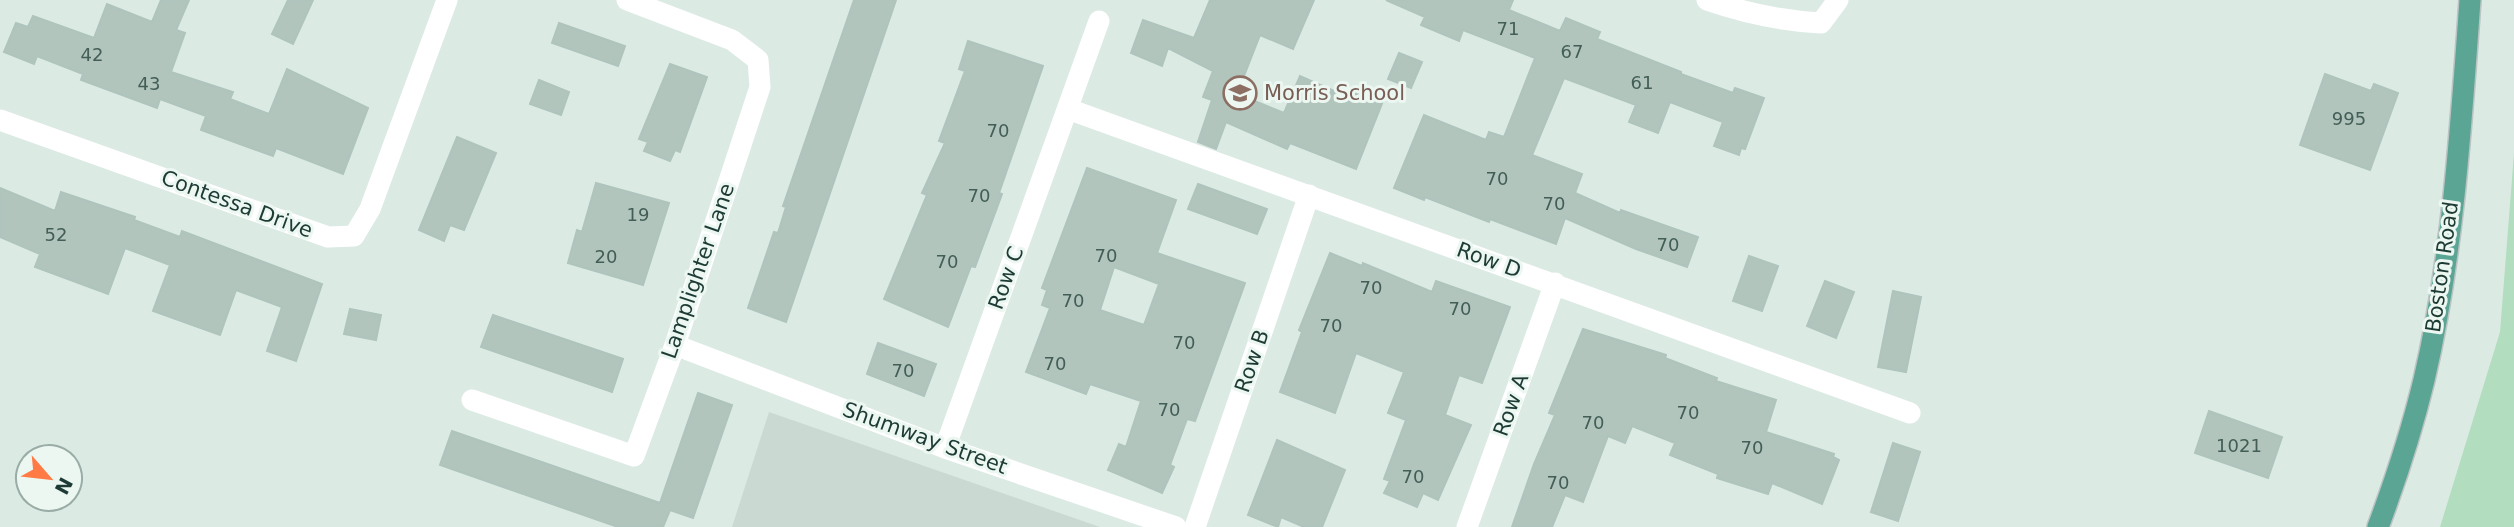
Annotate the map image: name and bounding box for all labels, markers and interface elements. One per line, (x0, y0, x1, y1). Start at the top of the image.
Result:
house number: 71 (1497, 18, 1519, 39)
house number: 67 (1561, 41, 1583, 62)
house number: 42 (81, 44, 103, 65)
house number: 61 (1631, 72, 1653, 93)
house number: 43 (138, 73, 160, 94)
school or university icon: Morris School (1221, 74, 1259, 112)
place label: Morris School (1264, 81, 1405, 105)
house number: 995 (2332, 108, 2366, 129)
house number: 70 (987, 120, 1009, 141)
street label: Contessa Drive (158, 165, 316, 243)
house number: 70 (1486, 168, 1508, 189)
street label: Lamplighter Lane (657, 180, 739, 362)
house number: 70 (968, 185, 990, 206)
house number: 70 (1543, 193, 1565, 214)
street label: Boston Road (2421, 200, 2463, 334)
house number: 19 (627, 204, 649, 225)
house number: 52 (45, 224, 67, 245)
house number: 70 (1657, 234, 1679, 255)
street label: Row D (1454, 237, 1524, 283)
street label: Row C (984, 243, 1028, 313)
house number: 70 (1095, 245, 1117, 266)
house number: 20 (595, 246, 617, 267)
house number: 70 (936, 251, 958, 272)
house number: 70 (1360, 277, 1382, 298)
house number: 70 (1062, 290, 1084, 311)
house number: 70 (1449, 298, 1471, 319)
house number: 70 (1320, 315, 1342, 336)
street label: Row B (1230, 326, 1274, 396)
house number: 70 (1173, 332, 1195, 353)
house number: 70 (1044, 353, 1066, 374)
house number: 70 (892, 360, 914, 381)
street label: Row A (1489, 370, 1534, 440)
street label: Shumway Street (839, 397, 1011, 479)
house number: 70 (1158, 399, 1180, 420)
house number: 70 (1677, 402, 1699, 423)
house number: 70 (1582, 412, 1604, 433)
house number: 1021 (2216, 435, 2262, 456)
house number: 70 (1741, 437, 1763, 458)
north arrow (14, 443, 84, 513)
house number: 70 (1402, 466, 1424, 487)
house number: 70 (1547, 472, 1569, 493)
text: N (51, 474, 77, 498)

